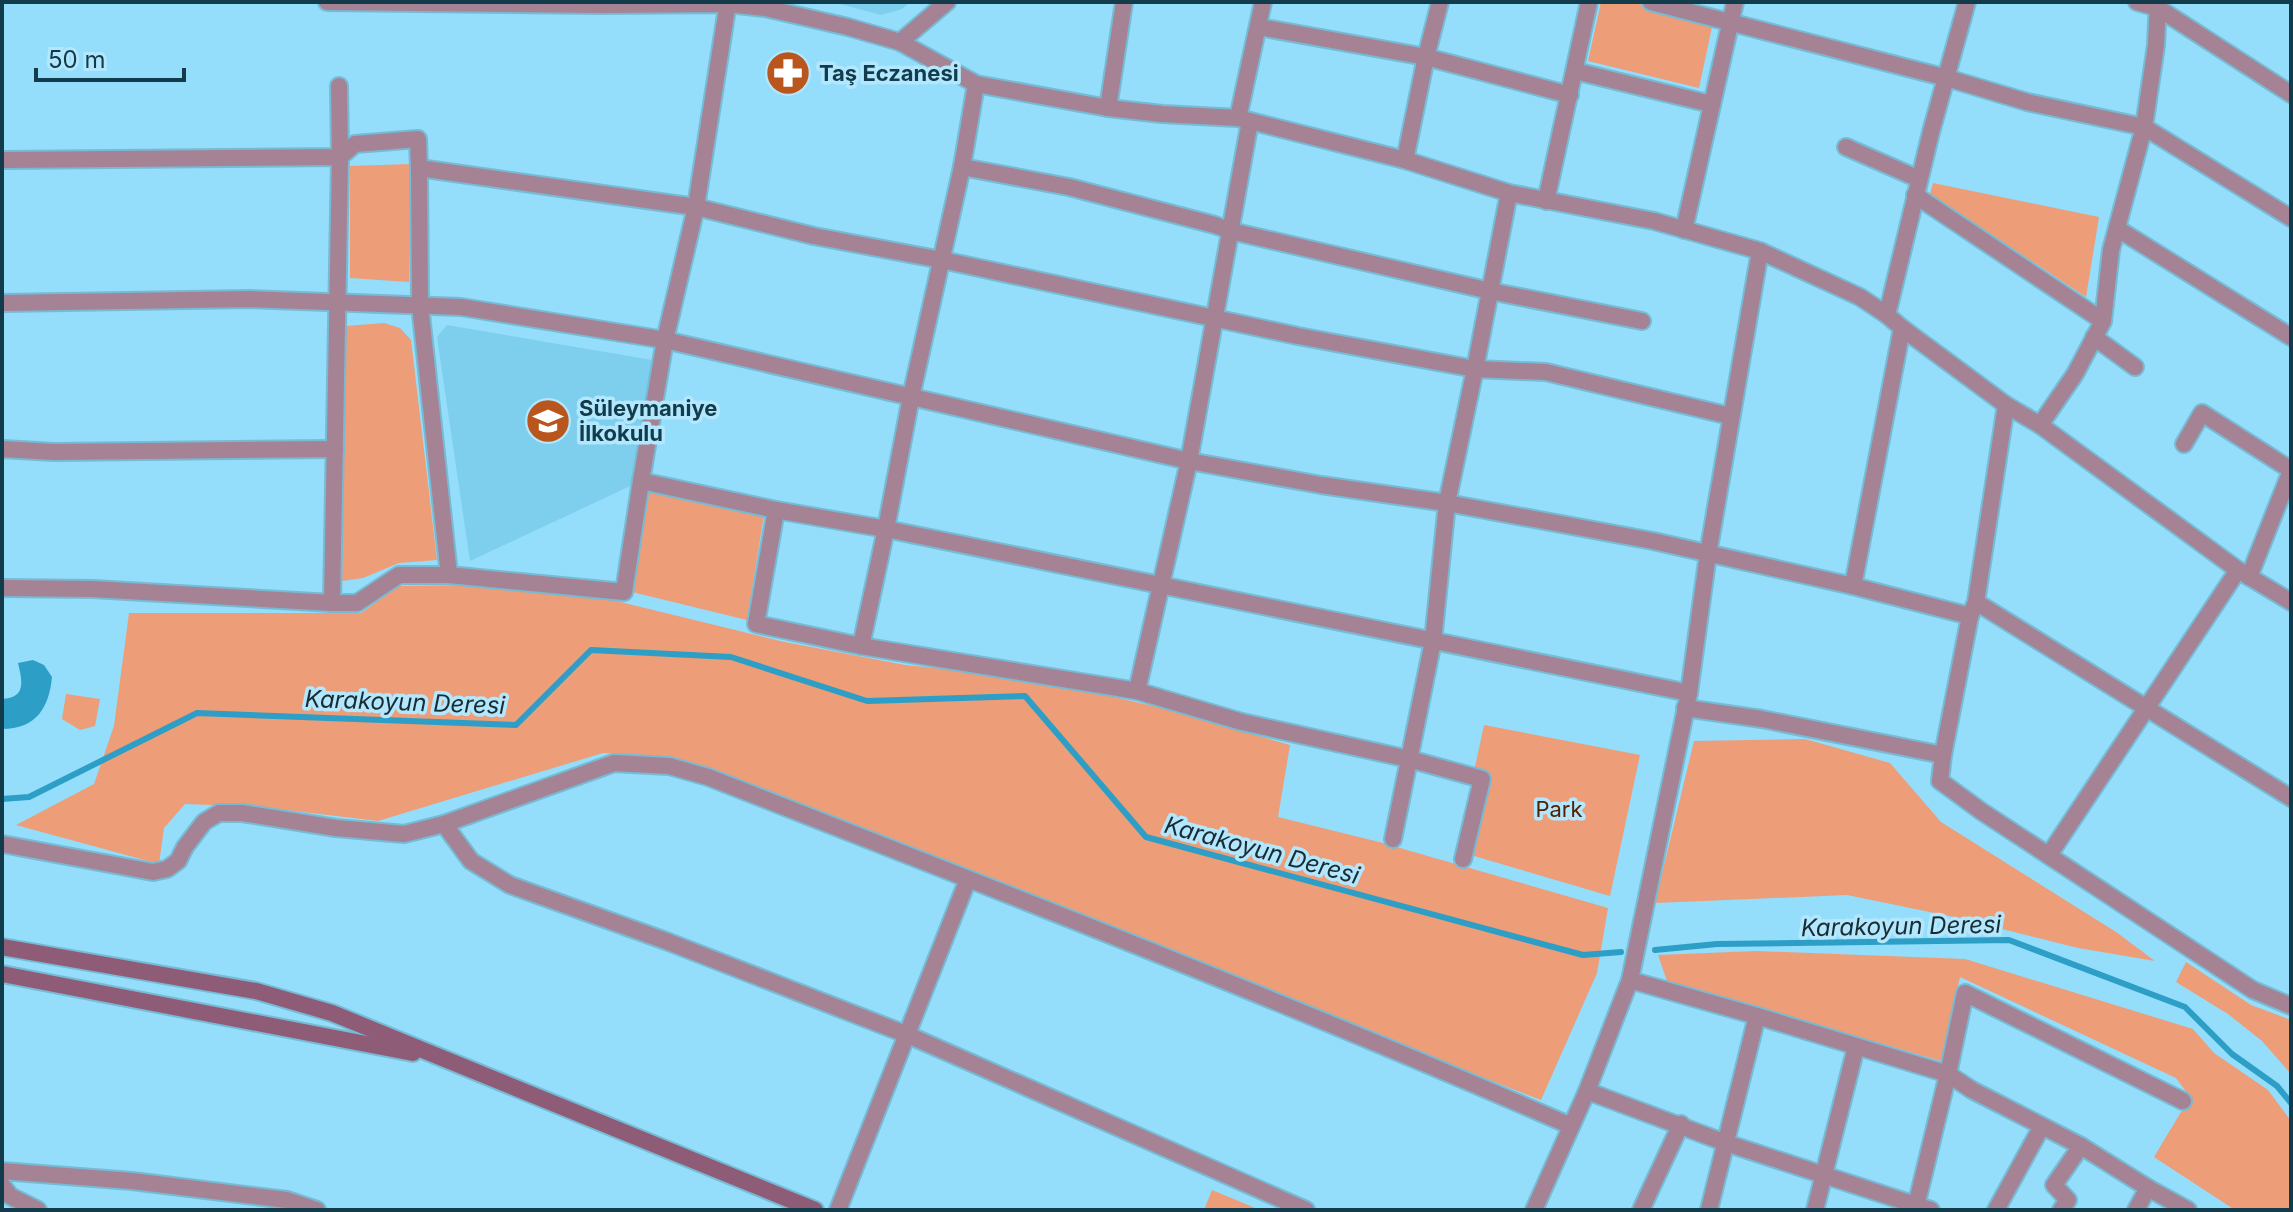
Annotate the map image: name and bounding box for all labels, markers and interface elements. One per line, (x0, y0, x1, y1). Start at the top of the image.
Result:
scale bar (36, 32, 184, 82)
text: 50 m (48, 45, 106, 74)
pharmacy icon: Taş Eczanesi (764, 49, 812, 97)
place label: Taş Eczanesi (819, 60, 959, 86)
place label: Süleymaniye İlkokulu (579, 395, 717, 446)
school or university icon: Süleymaniye İlkokulu (524, 397, 572, 445)
water label: Karakoyun Deresi (304, 684, 507, 720)
park label: Park (1535, 796, 1583, 822)
water label: Karakoyun Deresi (1161, 810, 1364, 890)
water label: Karakoyun Deresi (1800, 910, 2003, 942)

